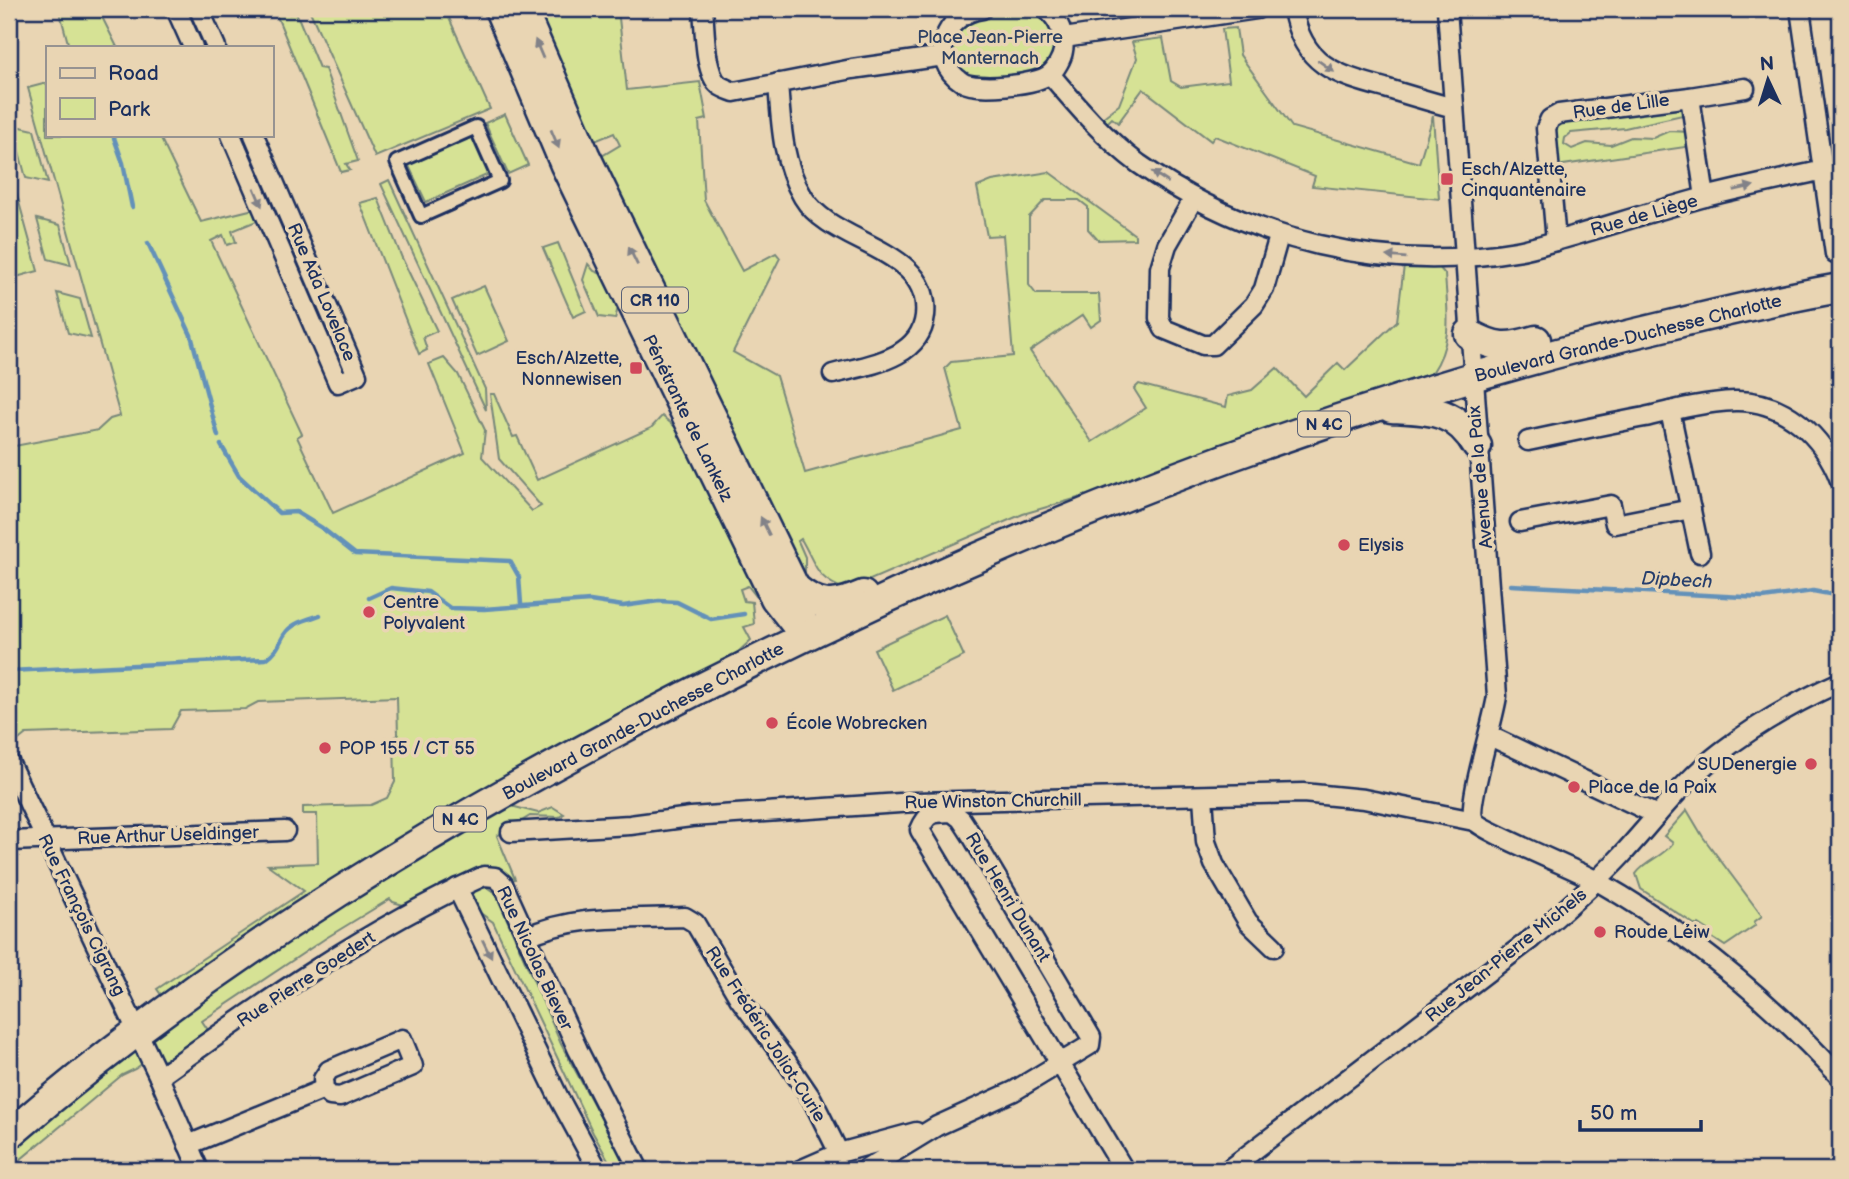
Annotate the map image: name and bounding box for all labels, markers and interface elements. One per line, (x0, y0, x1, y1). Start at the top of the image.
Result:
park label: Place Jean-Pierre Manternach (917, 27, 1063, 69)
one-way arrow (534, 38, 545, 59)
legend (46, 46, 273, 136)
north arrow (1734, 46, 1804, 116)
text: N (1759, 53, 1775, 77)
one-way arrow (1317, 58, 1335, 72)
text: Road (108, 61, 159, 86)
street label: Rue de Lille (1571, 89, 1671, 124)
text: Park (108, 97, 151, 122)
one-way arrow (549, 129, 560, 150)
place label: Esch/Alzette, Cinquantenaire (1461, 159, 1586, 201)
one-way arrow (1151, 170, 1169, 184)
marker: Esch/Alzette, Cinquantenaire (1439, 171, 1455, 187)
one-way arrow (1733, 183, 1755, 194)
one-way arrow (253, 187, 264, 208)
street label: Rue de Liège (1588, 190, 1701, 241)
street label: Rue Ada Lovelace (283, 220, 360, 365)
one-way arrow (628, 246, 639, 266)
one-way arrow (1385, 251, 1407, 262)
road number: CR 110 (622, 288, 688, 312)
street label: Boulevard Grande-Duchesse Charlotte (1472, 290, 1784, 387)
street label: Pénétrante de Lankelz (638, 331, 737, 505)
place label: Esch/Alzette, Nonnewisen (515, 348, 622, 390)
marker: Esch/Alzette, Nonnewisen (628, 360, 644, 376)
street label: Avenue de la Paix (1464, 404, 1497, 549)
road number: N 4C (1298, 412, 1350, 436)
one-way arrow (759, 516, 771, 536)
place label: Elysis (1358, 535, 1404, 556)
marker: Elysis (1336, 537, 1352, 553)
water label: Dipbech (1641, 567, 1713, 594)
place label: Centre Polyvalent (383, 592, 465, 634)
marker: Centre Polyvalent (361, 604, 377, 620)
street label: Boulevard Grande-Duchesse Charlotte (499, 638, 788, 805)
place label: École Wobrecken (786, 711, 927, 734)
marker: École Wobrecken (764, 715, 780, 731)
place label: POP 155 / CT 55 (339, 738, 475, 759)
marker: POP 155 / CT 55 (317, 740, 333, 756)
place label: SUDenergie (1697, 754, 1797, 775)
marker: SUDenergie (1803, 756, 1819, 772)
place label: Place de la Paix (1588, 777, 1717, 798)
marker: Place de la Paix (1566, 779, 1582, 795)
street label: Rue Winston Churchill (904, 789, 1082, 814)
road number: N 4C (434, 806, 486, 832)
street label: Rue Arthur Useldinger (77, 822, 260, 849)
street label: Rue Henri Dunant (961, 829, 1055, 966)
street label: Rue François Cigrang (33, 831, 130, 1000)
street label: Rue Nicolas Biever (492, 883, 577, 1034)
street label: Rue Jean-Pierre Michels (1421, 884, 1591, 1027)
place label: Roude Léiw (1614, 922, 1710, 943)
marker: Roude Léiw (1592, 924, 1608, 940)
street label: Rue Pierre Goedert (233, 927, 380, 1032)
one-way arrow (481, 939, 492, 959)
street label: Rue Frédéric Joliot-Curie (701, 942, 830, 1126)
scale bar (1580, 1088, 1700, 1132)
text: 50 m (1590, 1101, 1637, 1126)

